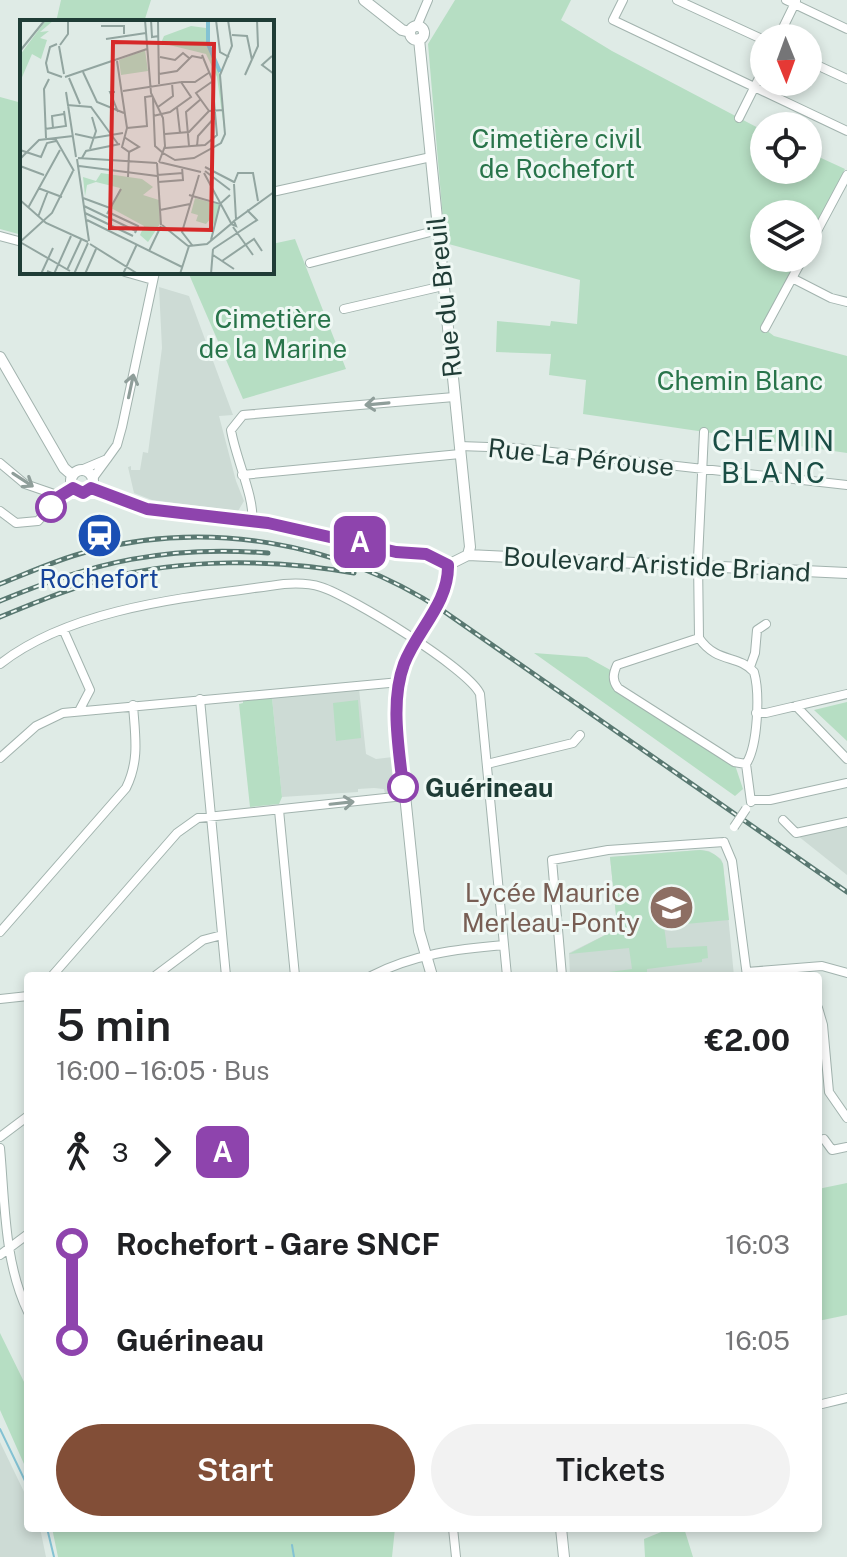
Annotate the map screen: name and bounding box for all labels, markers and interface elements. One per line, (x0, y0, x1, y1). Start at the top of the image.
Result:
inset map (20, 20, 274, 274)
north arrow (750, 24, 822, 96)
map controls (750, 24, 822, 272)
button: locate (750, 112, 822, 184)
park label: Cimetière civil de Rochefort (472, 123, 642, 184)
button: layers (750, 200, 822, 272)
street label: Rue du Breuil (420, 215, 468, 379)
park label: Cimetière de la Marine (199, 303, 347, 364)
park label: Chemin Blanc (657, 365, 823, 396)
one-way arrow (124, 373, 139, 399)
one-way arrow (364, 396, 390, 411)
district label: CHEMIN BLANC (712, 424, 836, 489)
street label: Rue La Pérouse (486, 432, 676, 482)
one-way arrow (11, 471, 33, 488)
unlabelled marker (36, 492, 66, 522)
station icon: Rochefort (75, 511, 123, 559)
line badge: A (334, 516, 386, 568)
text: A (350, 525, 370, 558)
street label: Boulevard Aristide Briand (502, 540, 812, 588)
place label: Rochefort (39, 563, 159, 594)
marker: Guérineau (388, 772, 418, 802)
place label: Guérineau (425, 772, 553, 803)
one-way arrow (328, 796, 354, 811)
place label: Lycée Maurice Merleau-Ponty (462, 877, 640, 938)
school or university icon: Lycée Maurice Merleau-Ponty (647, 883, 695, 931)
text: 5 min (56, 999, 171, 1051)
text: €2.00 (705, 1022, 790, 1058)
text: 16:00 – 16:05 · Bus (56, 1055, 270, 1086)
icon: walk (56, 1130, 100, 1174)
icon: forward (140, 1130, 184, 1174)
text: A (212, 1135, 233, 1168)
text: 3 (112, 1137, 128, 1168)
text: Rochefort - Gare SNCF (116, 1226, 440, 1262)
text: 16:03 (725, 1229, 790, 1260)
text: Guérineau (116, 1322, 264, 1358)
text: 16:05 (725, 1325, 790, 1356)
button: Start (56, 1424, 415, 1516)
button: Tickets (431, 1424, 790, 1516)

